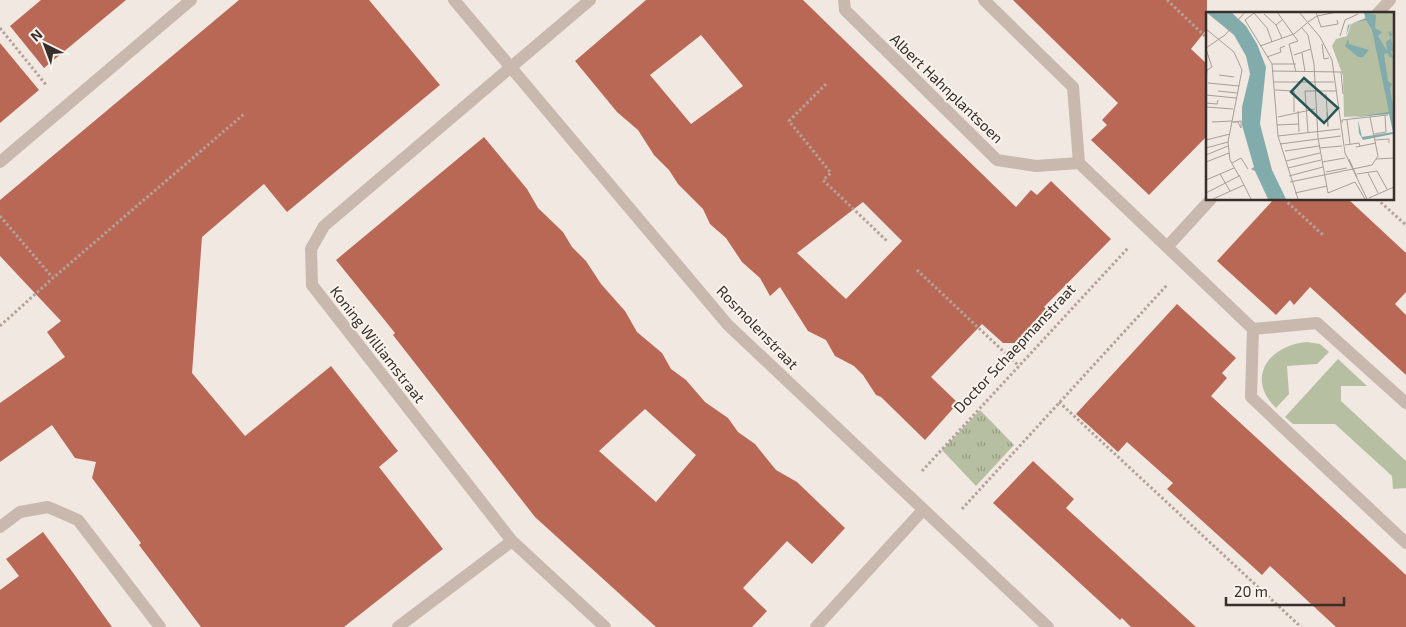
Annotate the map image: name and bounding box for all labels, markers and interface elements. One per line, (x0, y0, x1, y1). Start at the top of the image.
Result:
inset map (1206, 12, 1394, 200)
north arrow (20, 20, 70, 70)
text: N (27, 25, 45, 45)
street label: Albert Hahnplantsoen (887, 29, 1007, 147)
street label: Doctor Schaepmanstraat (949, 279, 1079, 416)
street label: Rosmolenstraat (713, 281, 803, 373)
street label: Koning Williamstraat (327, 282, 429, 406)
scale bar (1226, 574, 1344, 606)
text: 20 m (1234, 582, 1268, 600)

